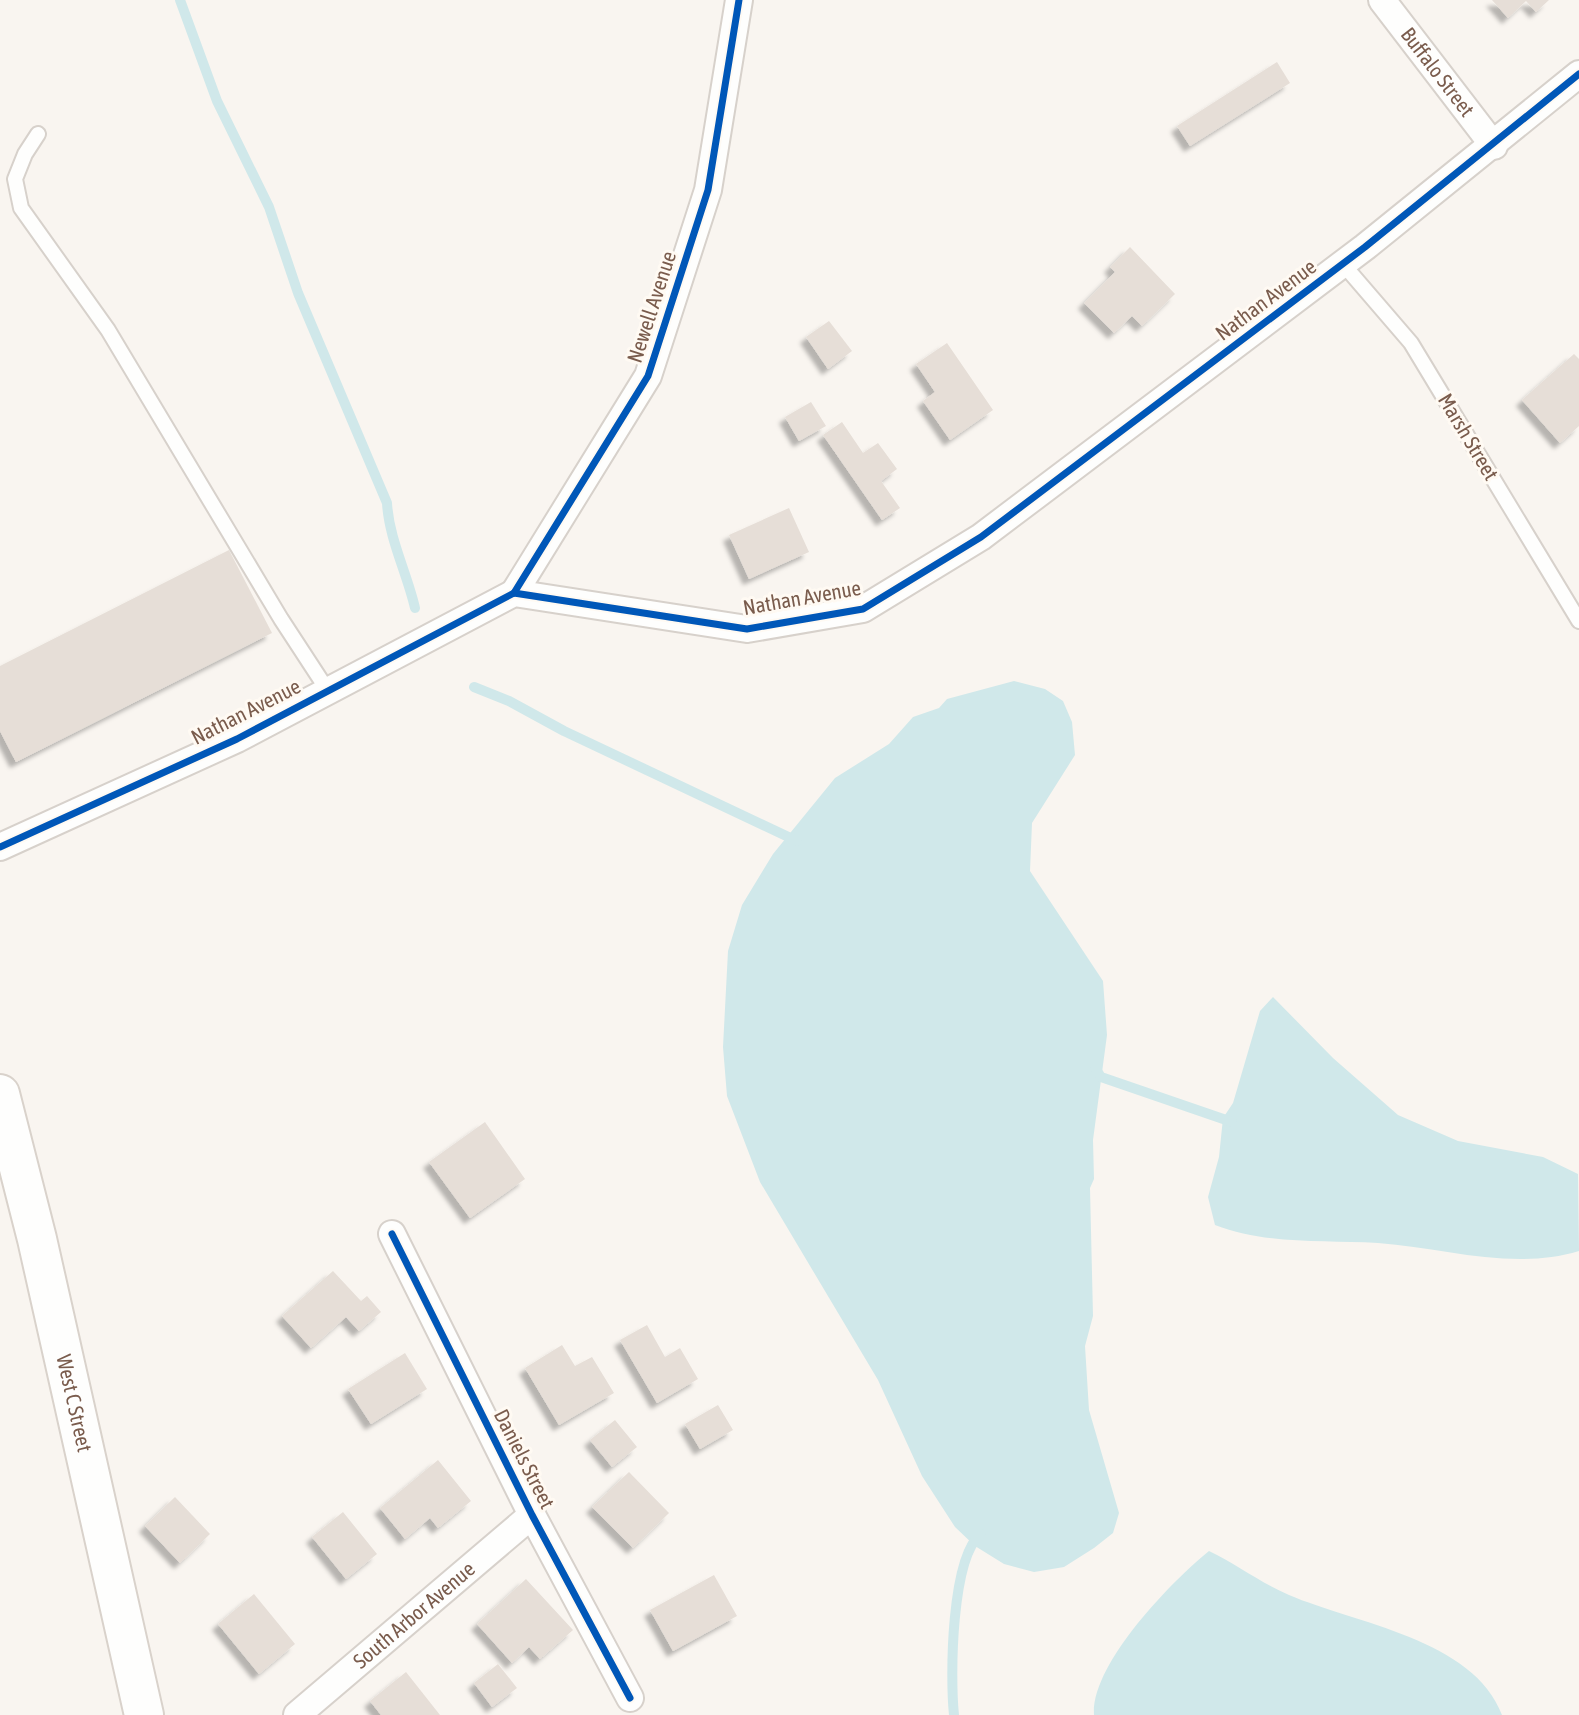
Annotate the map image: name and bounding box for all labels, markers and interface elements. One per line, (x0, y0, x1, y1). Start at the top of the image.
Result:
street label: Buffalo Street (1397, 22, 1480, 121)
street label: Newell Avenue (622, 248, 680, 365)
street label: Nathan Avenue (1211, 254, 1320, 345)
street label: Marsh Street (1434, 389, 1504, 484)
street label: Nathan Avenue (741, 575, 863, 619)
street label: Nathan Avenue (187, 673, 304, 749)
street label: West C Street (52, 1352, 97, 1454)
street label: Daniels Street (490, 1405, 560, 1512)
street label: South Arbor Avenue (348, 1556, 479, 1673)

